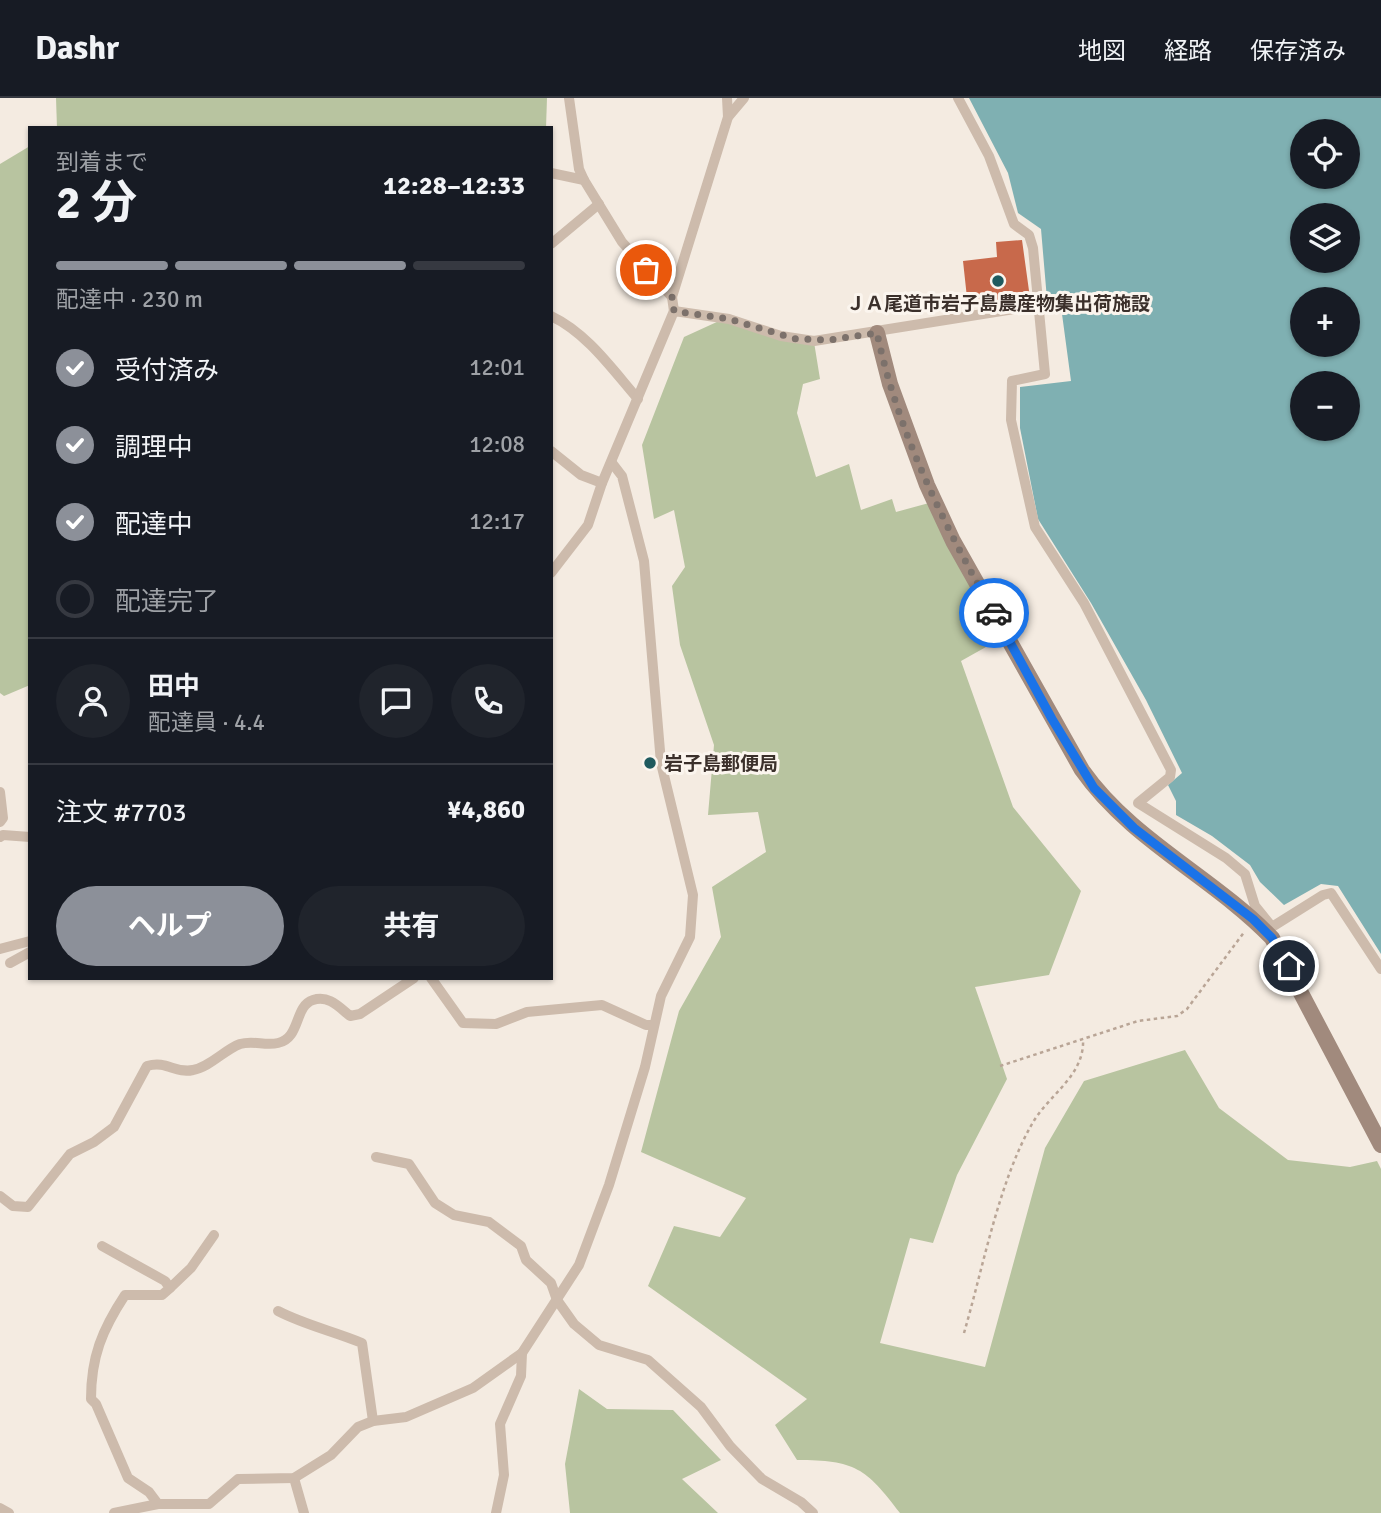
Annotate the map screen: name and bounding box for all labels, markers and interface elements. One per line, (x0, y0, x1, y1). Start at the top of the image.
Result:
text: Dashr (35, 28, 119, 69)
text: 地図 (1078, 36, 1126, 66)
text: 経路 (1164, 36, 1212, 66)
text: 保存済み (1250, 36, 1346, 66)
map controls (1290, 119, 1360, 441)
button: locate (1290, 119, 1360, 189)
text: 到着まで (56, 148, 148, 177)
text: 12:28–12:33 (383, 170, 525, 202)
text: 2 分 (56, 175, 137, 231)
button: layers (1290, 203, 1360, 273)
pin (616, 240, 676, 300)
icon: bag (627, 251, 665, 289)
marker: ＪＡ尾道市岩子島農産物集出荷施設 (990, 273, 1006, 289)
text: 配達中 · 230 m (56, 285, 203, 314)
button: + (1290, 287, 1360, 357)
place label: ＪＡ尾道市岩子島農産物集出荷施設 (846, 292, 1150, 316)
icon: check (56, 349, 94, 387)
text: 12:01 (469, 353, 525, 382)
text: 受付済み (115, 355, 219, 387)
button: − (1290, 371, 1360, 441)
icon: check (56, 426, 94, 464)
text: 12:08 (469, 430, 525, 459)
text: 調理中 (115, 432, 193, 464)
icon: check (56, 503, 94, 541)
text: 12:17 (469, 507, 525, 536)
text: 配達中 (115, 509, 193, 541)
courier (959, 578, 1029, 648)
text: 配達完了 (115, 586, 219, 618)
icon: car (975, 594, 1013, 632)
button: person (56, 664, 130, 738)
button: chat (359, 664, 433, 738)
button: phone (451, 664, 525, 738)
text: 田中 (148, 671, 200, 703)
text: 配達員 · 4.4 (148, 708, 265, 737)
place label: 岩子島郵便局 (664, 752, 778, 776)
marker: 岩子島郵便局 (642, 755, 658, 771)
text: ¥4,860 (447, 794, 525, 826)
text: 注文 #7703 (56, 797, 187, 829)
button: ヘルプ (56, 886, 284, 966)
button: 共有 (298, 886, 525, 966)
pin (1259, 936, 1319, 996)
icon: home (1270, 947, 1308, 985)

